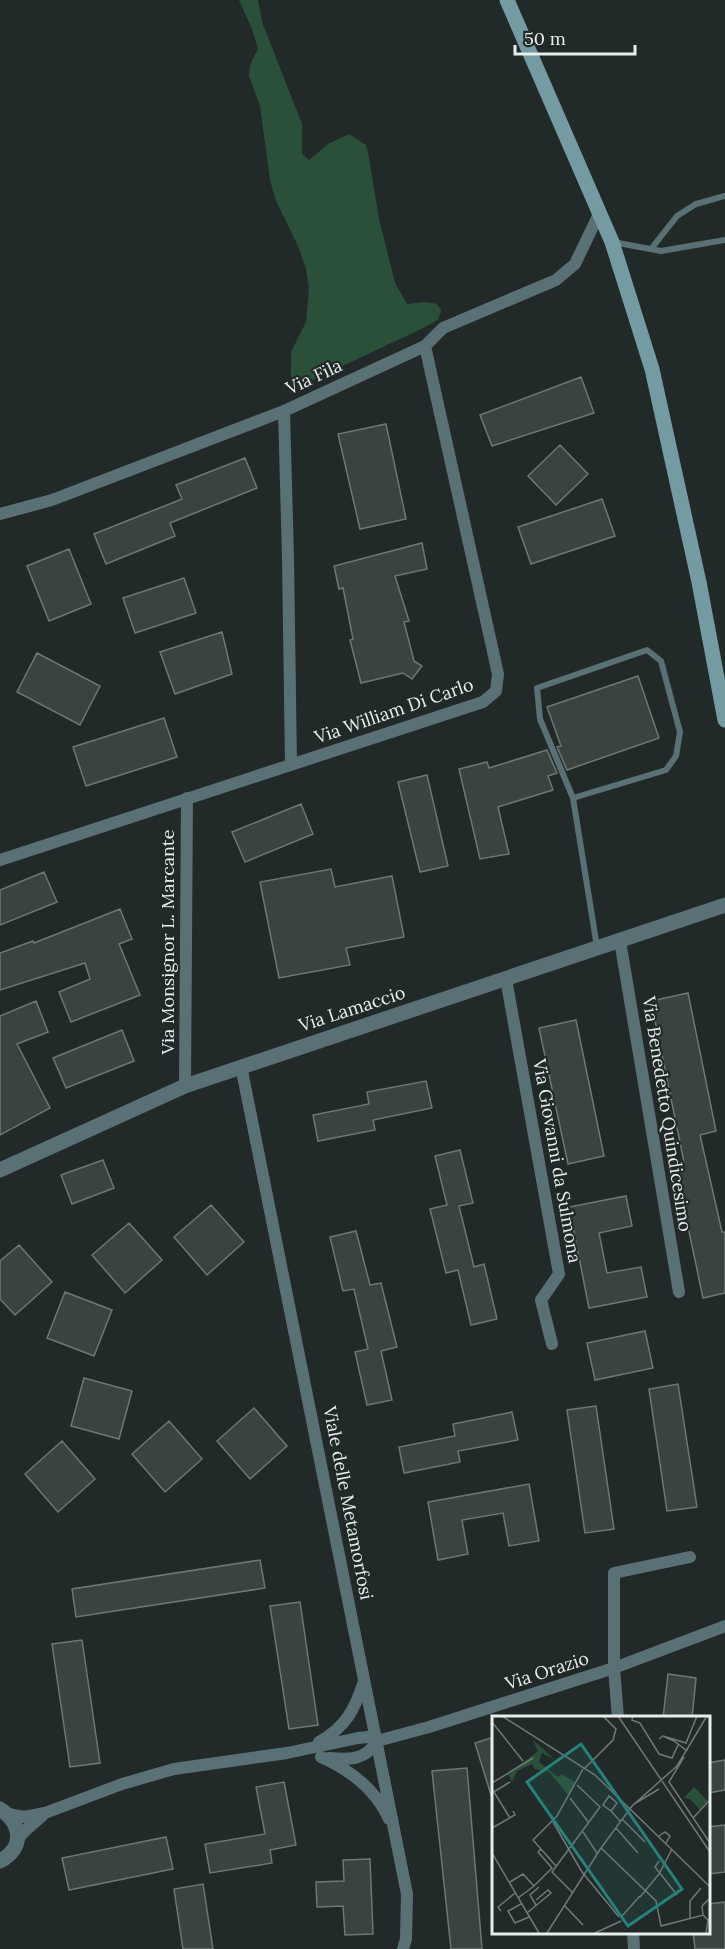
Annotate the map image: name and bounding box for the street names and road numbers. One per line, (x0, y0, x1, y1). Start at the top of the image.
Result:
street label: Via Fila (281, 354, 346, 400)
street label: Via William Di Carlo (310, 673, 476, 749)
street label: Via Monsignor L. Marcante (156, 829, 179, 1056)
street label: Via Lamaccio (295, 980, 408, 1037)
street label: Via Benedetto Quindicesimo (637, 994, 697, 1233)
street label: Via Giovanni da Sulmona (528, 1056, 587, 1265)
street label: Viale delle Metamorfosi (318, 1403, 379, 1602)
street label: Via Orazio (501, 1646, 592, 1695)

